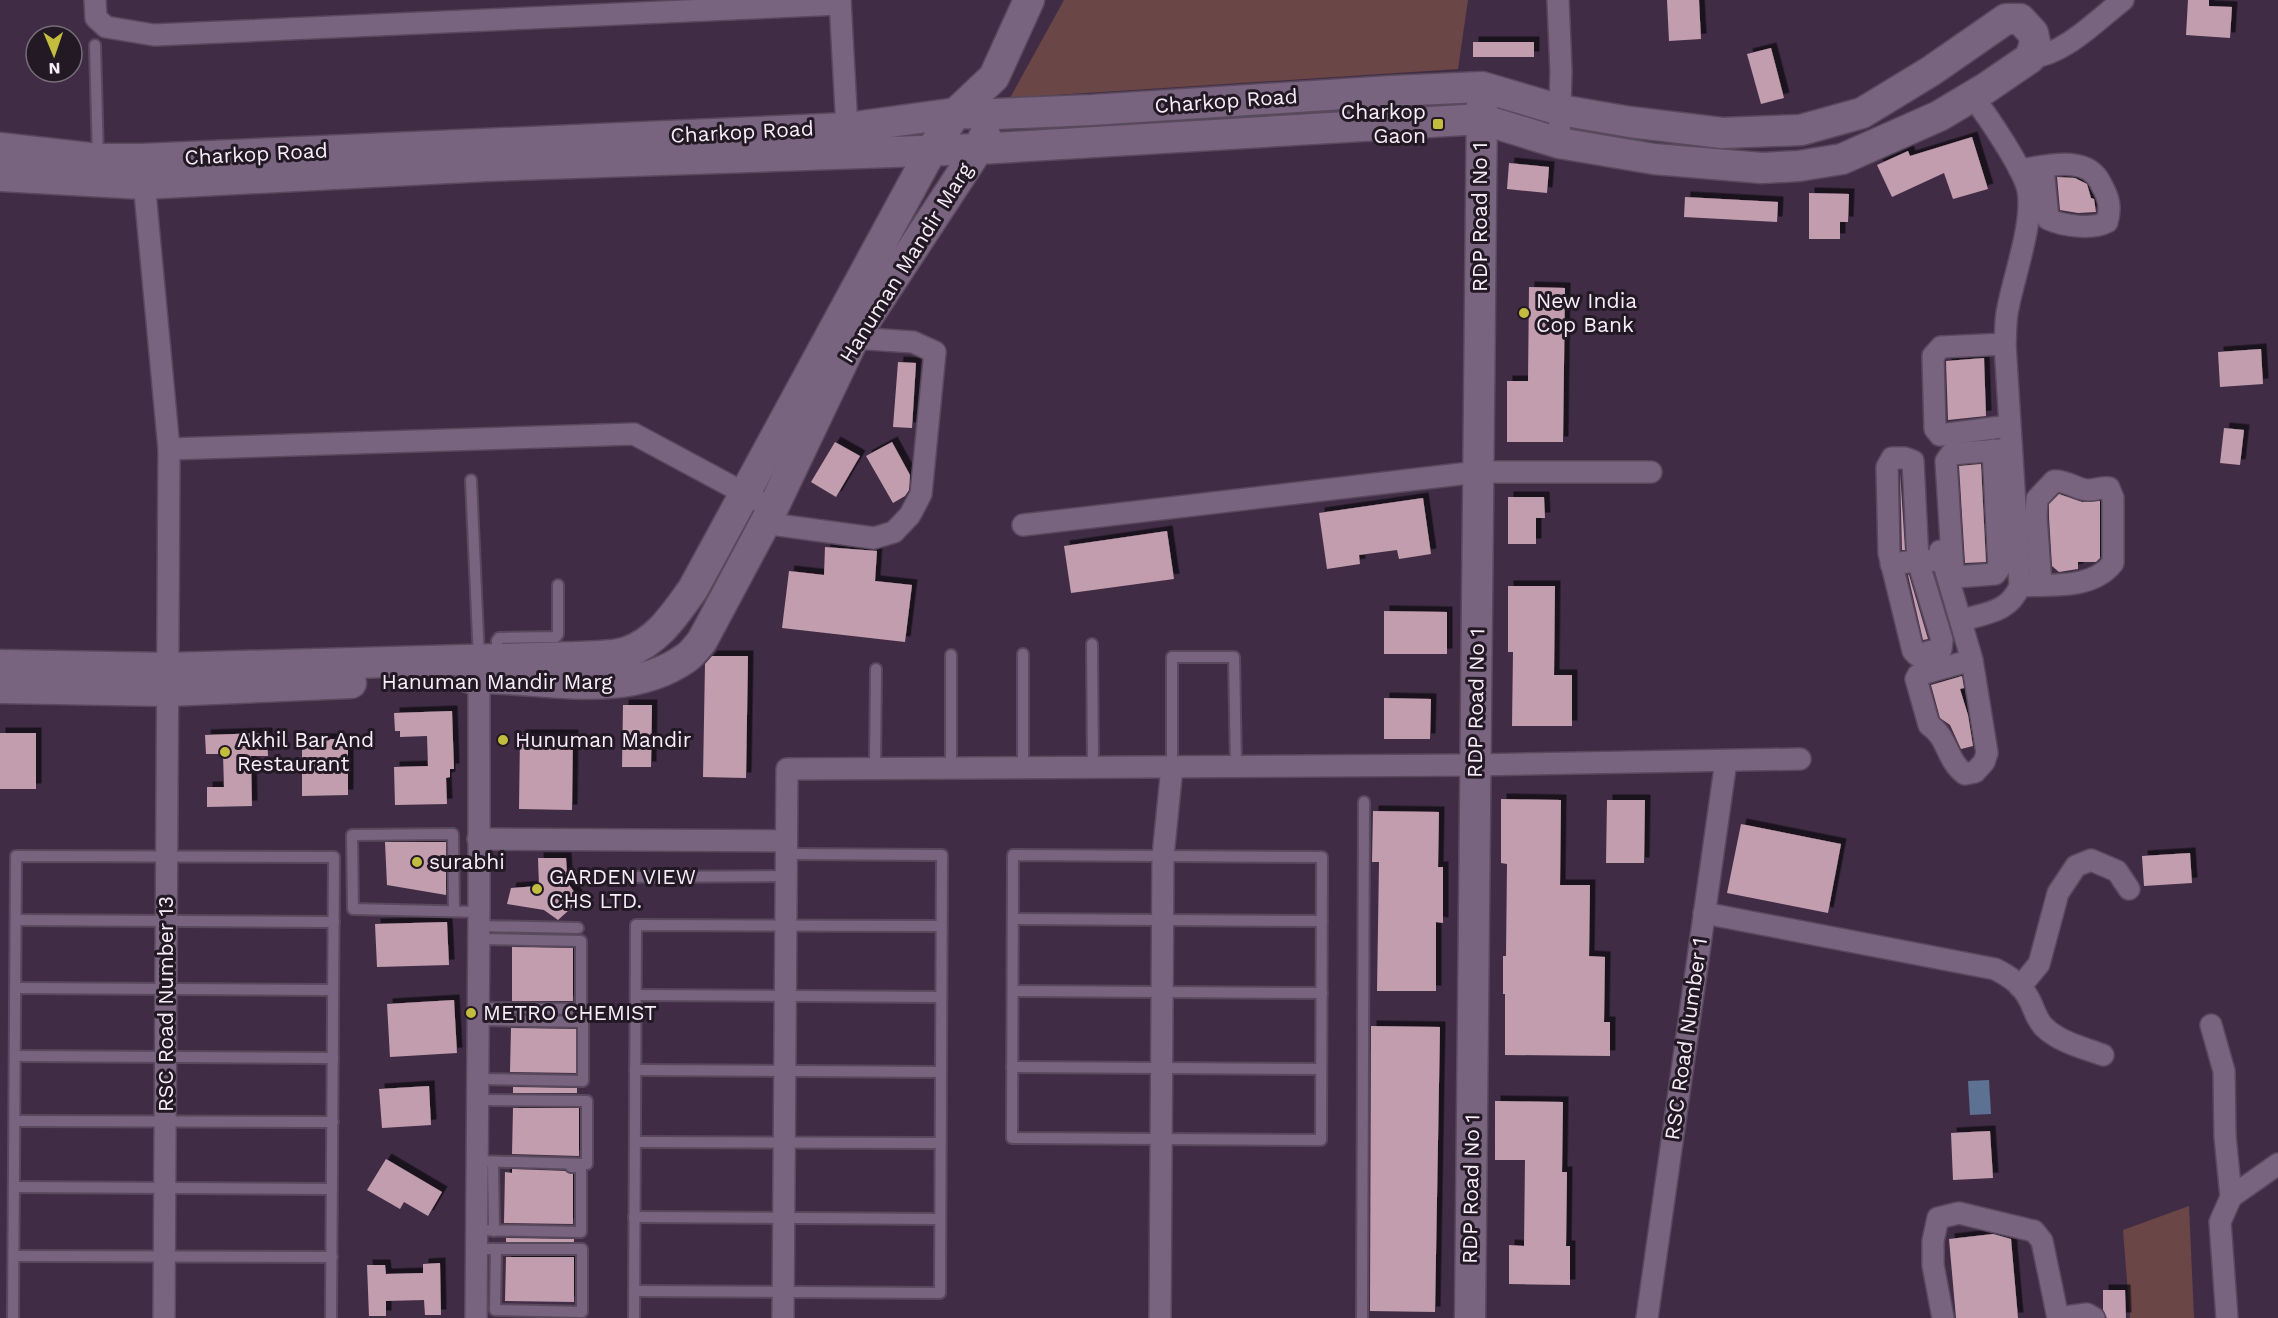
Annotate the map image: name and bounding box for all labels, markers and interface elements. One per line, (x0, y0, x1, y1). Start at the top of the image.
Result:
north arrow (24, 24, 84, 84)
text: N (48, 59, 61, 78)
street label: Charkop Road (1153, 83, 1298, 118)
place label: Charkop Gaon (1341, 99, 1426, 148)
street label: Charkop Road (670, 115, 814, 148)
marker: Charkop Gaon (1431, 117, 1445, 131)
street label: Charkop Road (184, 137, 328, 170)
street label: RDP Road No 1 (1467, 142, 1492, 292)
street label: Hanuman Mandir Marg (834, 158, 978, 367)
place label: New India Cop Bank (1536, 288, 1637, 337)
marker: New India Cop Bank (1517, 306, 1531, 320)
street label: RDP Road No 1 (1462, 628, 1489, 778)
street label: Hanuman Mandir Marg (382, 669, 613, 694)
place label: Akhil Bar And Restaurant (237, 727, 374, 776)
place label: Hunuman Mandir (515, 727, 692, 752)
marker: Hunuman Mandir (496, 733, 510, 747)
marker: Akhil Bar And Restaurant (218, 745, 232, 759)
place label: surabhi (429, 849, 505, 874)
marker: surabhi (410, 855, 424, 869)
place label: GARDEN VIEW CHS LTD. (549, 864, 696, 913)
marker: GARDEN VIEW CHS LTD. (530, 882, 544, 896)
street label: RSC Road Number 13 (153, 896, 178, 1112)
street label: RSC Road Number 1 (1659, 936, 1712, 1142)
place label: METRO CHEMIST (483, 1000, 657, 1025)
marker: METRO CHEMIST (464, 1006, 478, 1020)
street label: RDP Road No 1 (1457, 1114, 1484, 1264)

